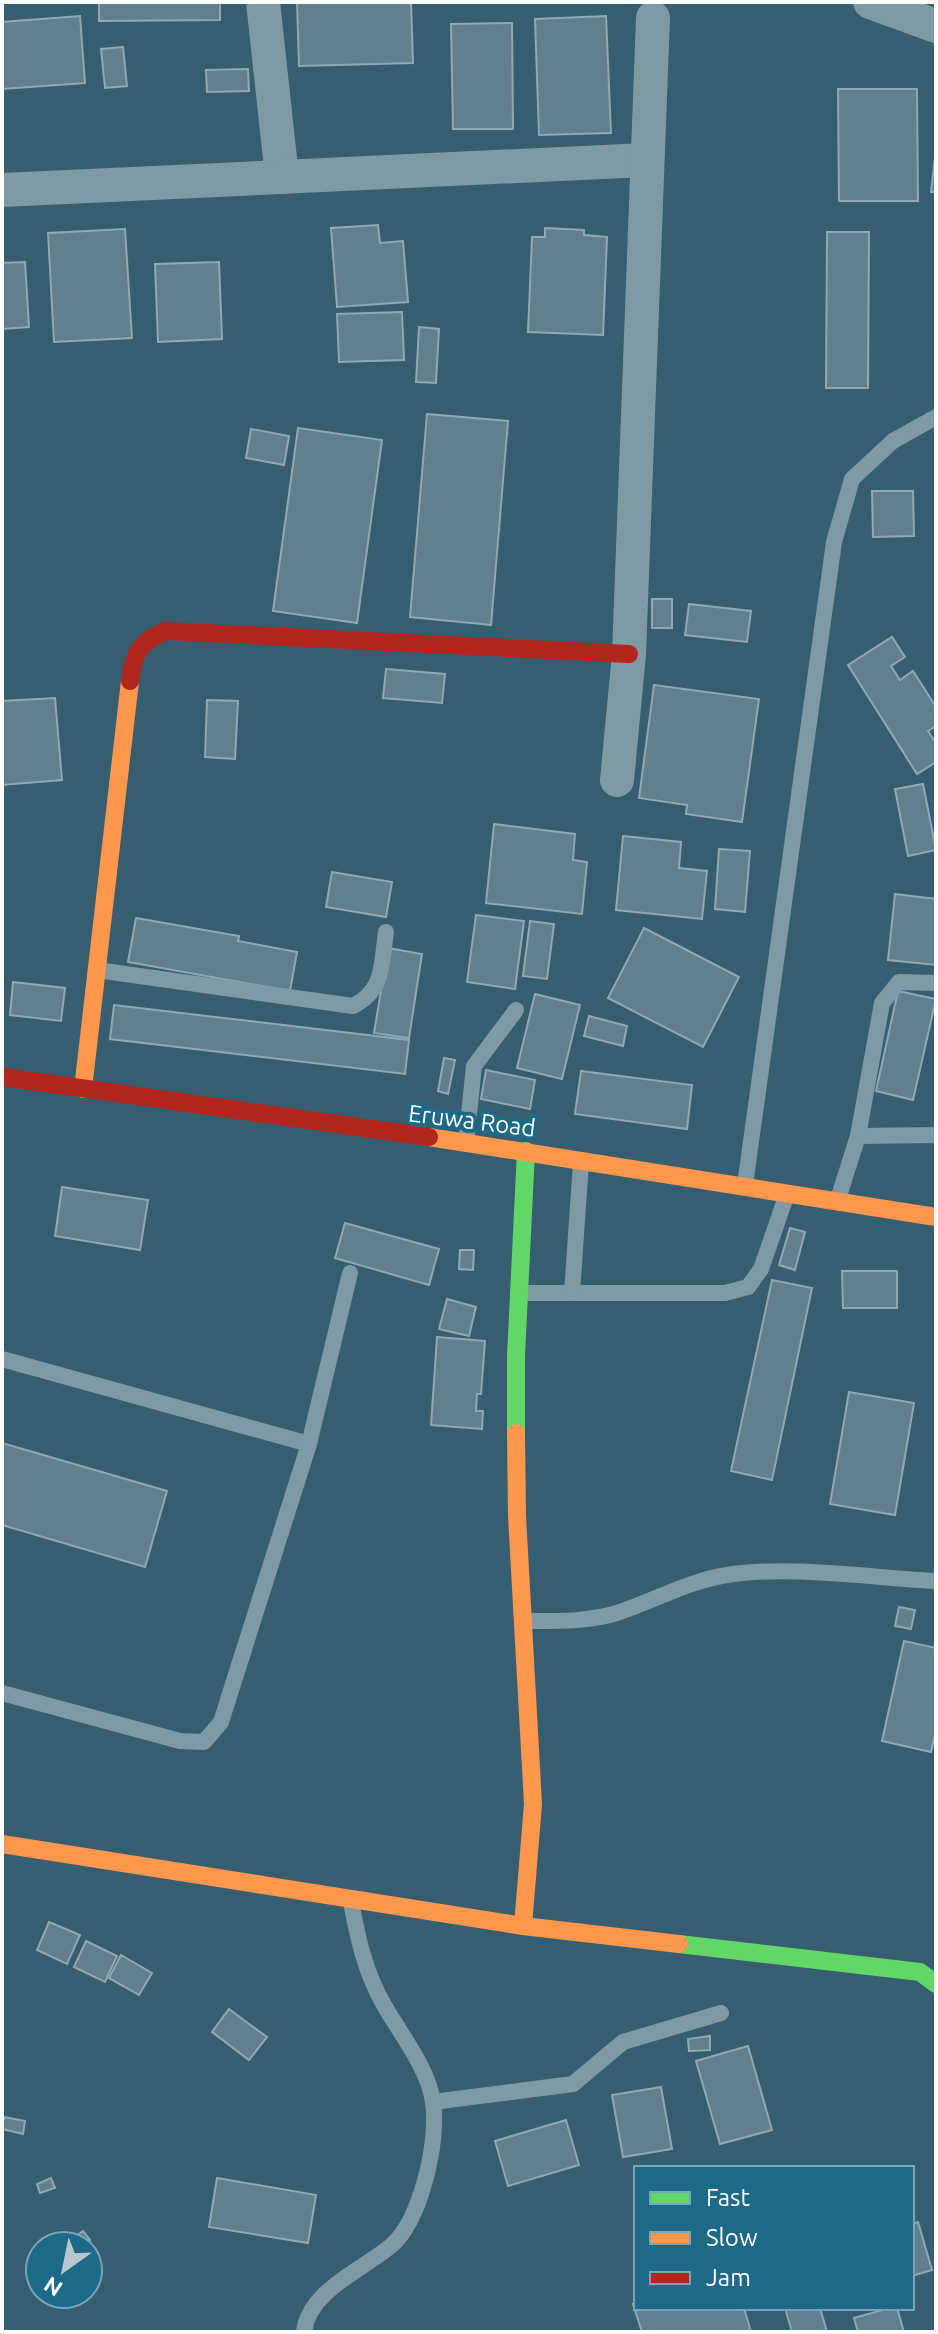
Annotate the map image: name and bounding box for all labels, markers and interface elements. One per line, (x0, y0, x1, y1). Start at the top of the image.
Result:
street label: Eruwa Road (407, 1099, 537, 1142)
legend (634, 2166, 914, 2310)
text: Fast (706, 2184, 750, 2211)
text: Slow (706, 2224, 758, 2251)
north arrow (24, 2230, 104, 2310)
text: Jam (706, 2264, 751, 2291)
text: N (39, 2272, 67, 2302)

